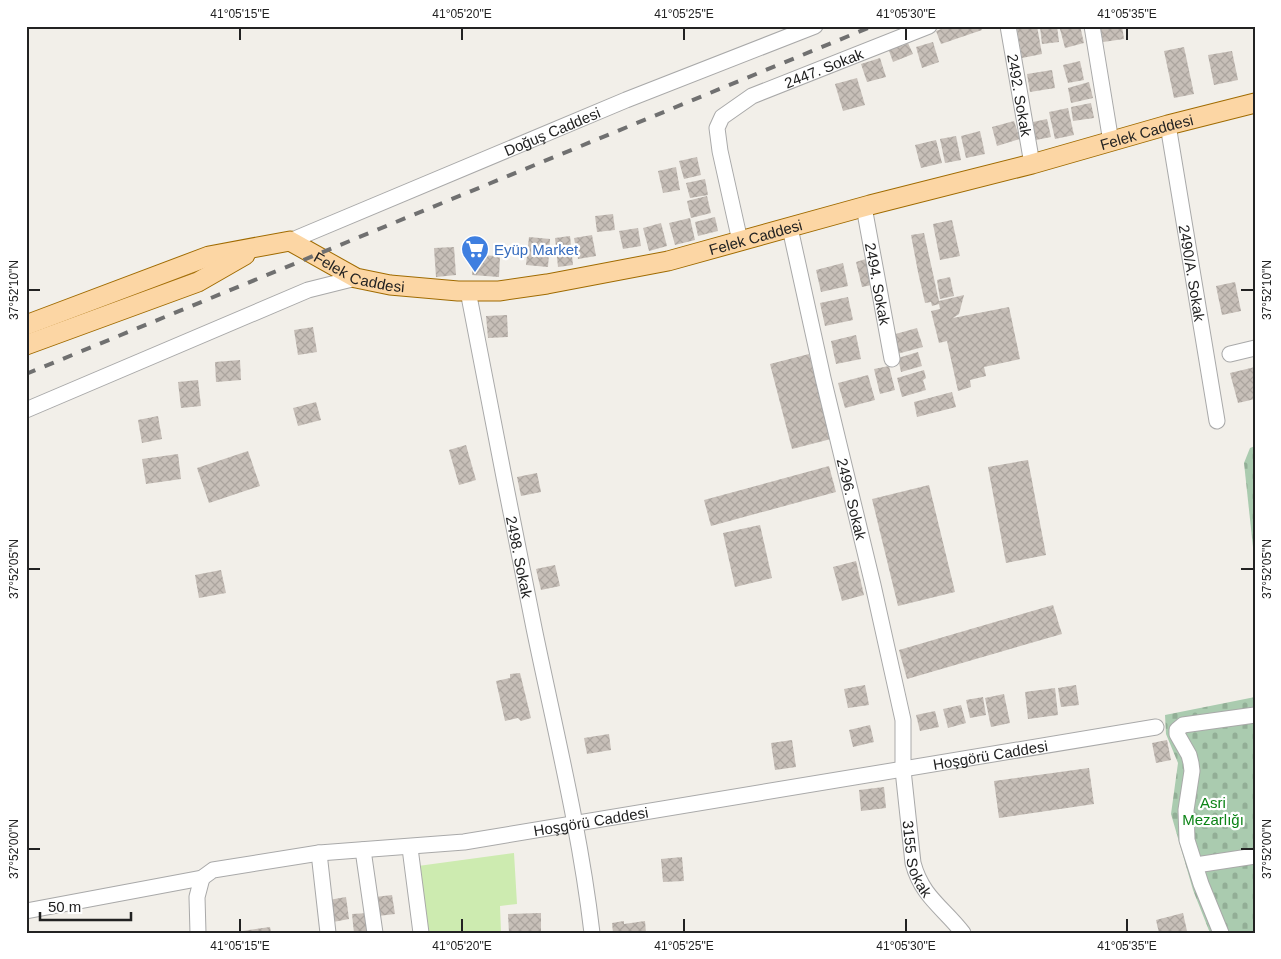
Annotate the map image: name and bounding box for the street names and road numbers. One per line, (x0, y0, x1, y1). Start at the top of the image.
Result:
street label: 2447. Sokak (782, 44, 866, 91)
street label: 2492. Sokak (1004, 52, 1036, 138)
street label: Doğuş Caddesi (501, 103, 602, 159)
street label: Felek Caddesi (1098, 111, 1195, 153)
street label: Felek Caddesi (707, 216, 804, 258)
street label: 2490/A. Sokak (1176, 223, 1209, 323)
street label: 2494. Sokak (862, 241, 894, 327)
street label: Felek Caddesi (311, 248, 405, 295)
street label: 2496. Sokak (834, 456, 870, 542)
street label: 2498. Sokak (503, 515, 536, 600)
street label: Hoşgörü Caddesi (932, 737, 1049, 772)
street label: Hoşgörü Caddesi (532, 803, 649, 839)
street label: 3155 Sokak (900, 819, 936, 901)

